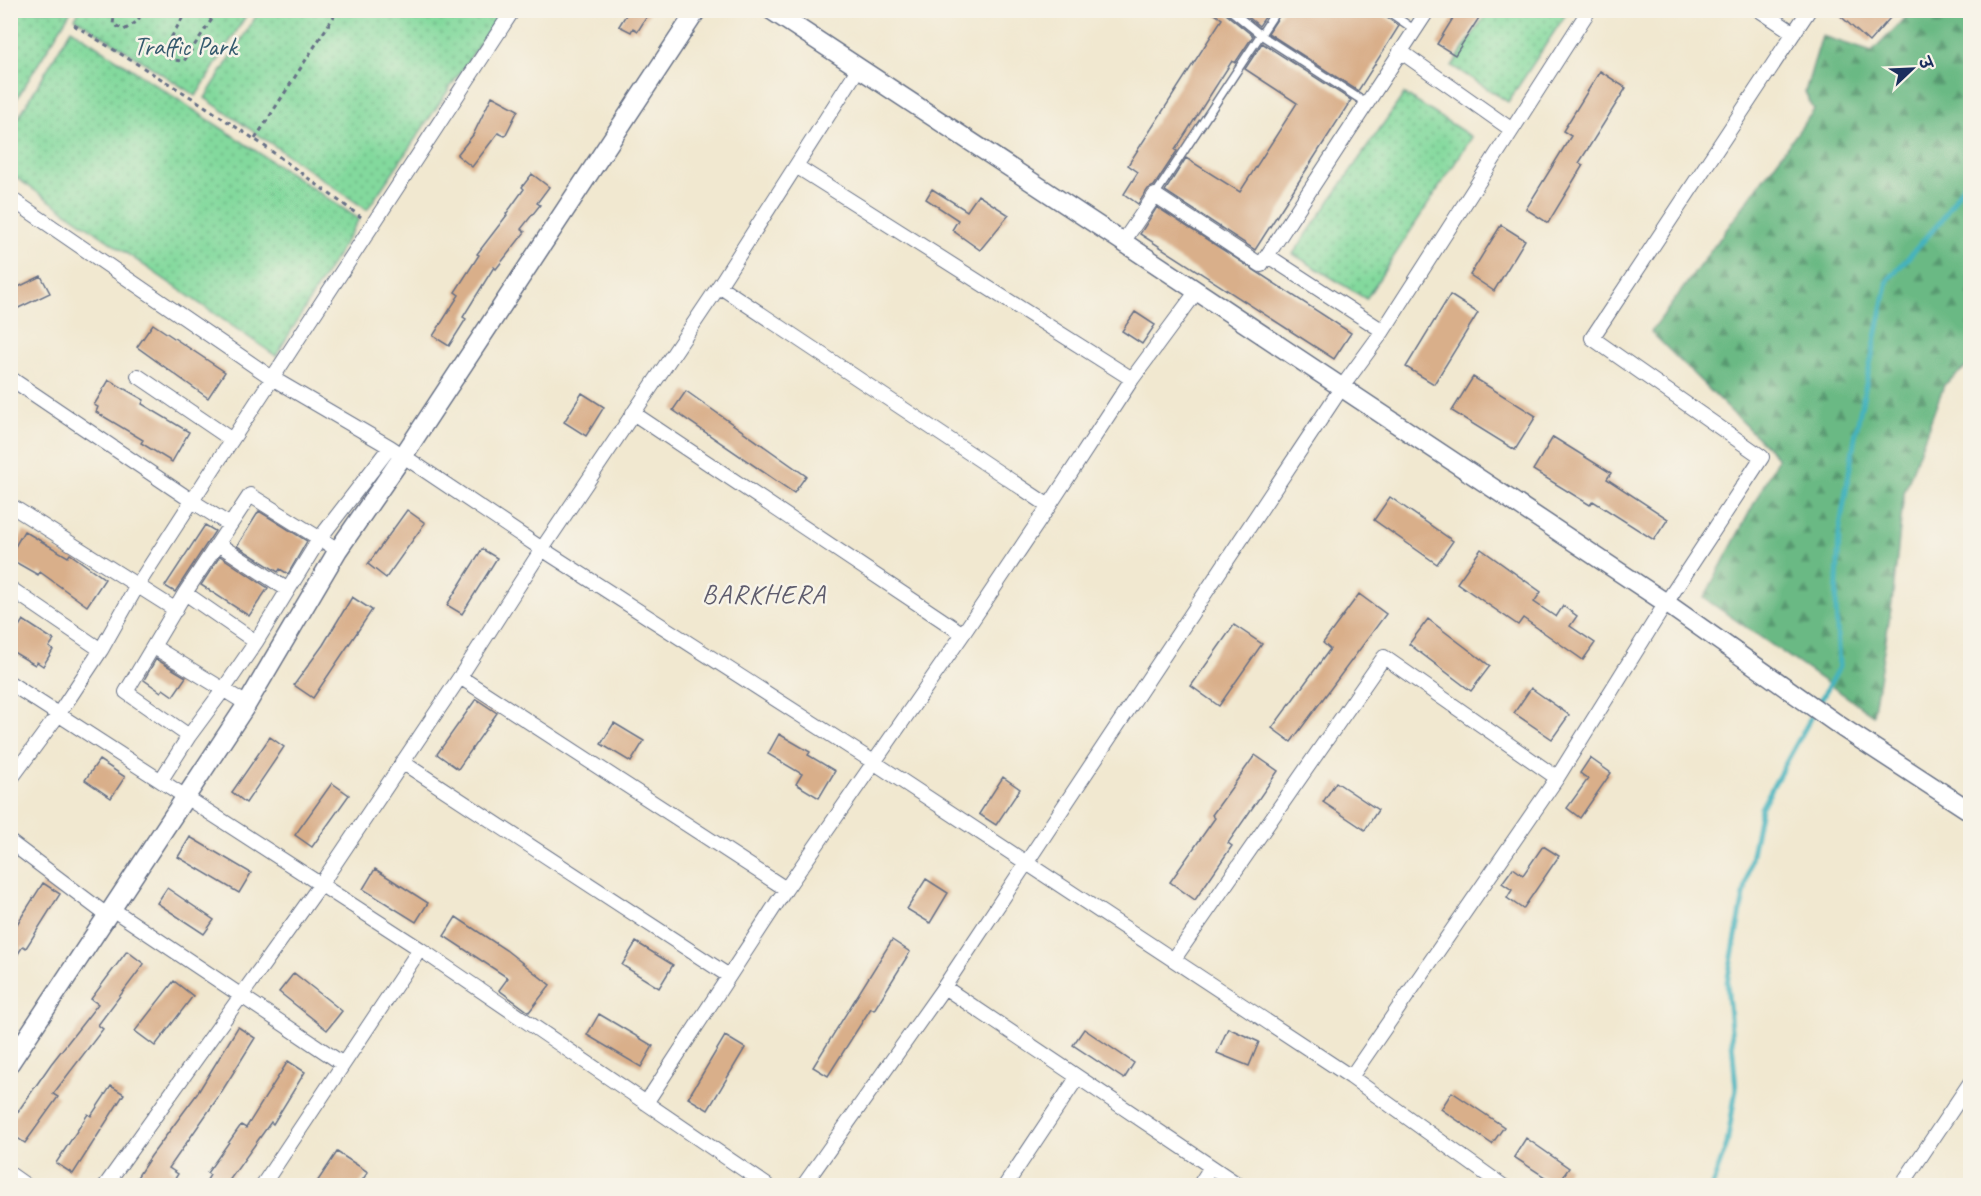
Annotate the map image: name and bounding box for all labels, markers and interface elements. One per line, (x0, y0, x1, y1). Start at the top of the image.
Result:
park label: Traffic Park (134, 30, 239, 63)
north arrow (1882, 39, 1942, 99)
text: उ (1913, 53, 1937, 74)
district label: BARKHERA (702, 577, 826, 611)

